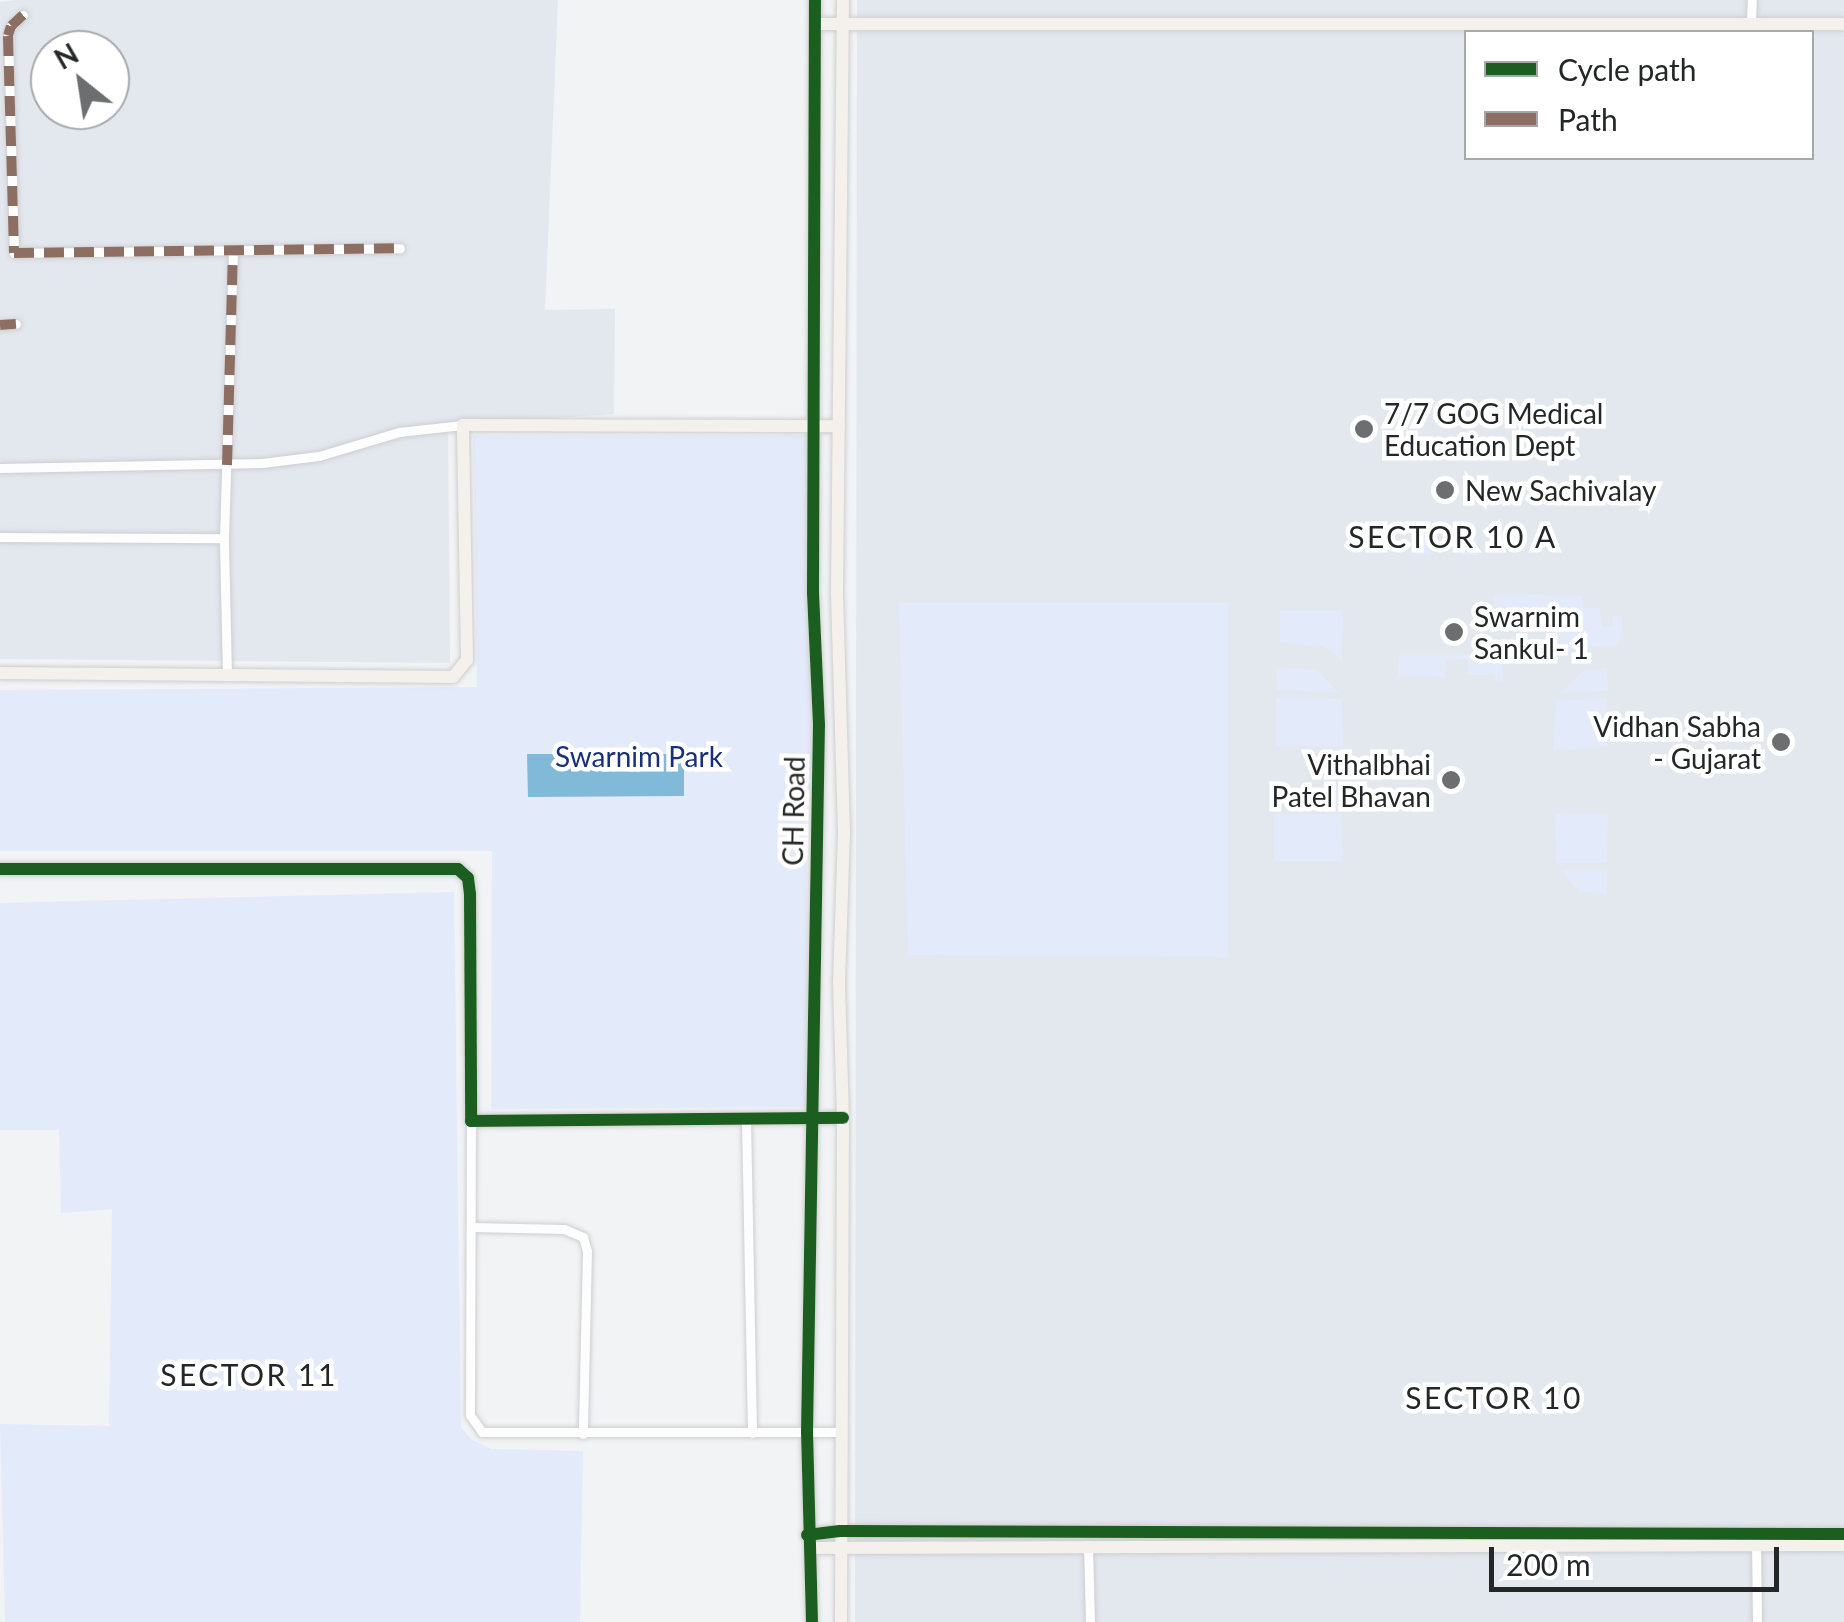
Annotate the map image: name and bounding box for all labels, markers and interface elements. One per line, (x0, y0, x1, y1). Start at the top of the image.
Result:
north arrow (30, 30, 130, 130)
legend (1464, 30, 1814, 160)
text: N (48, 36, 84, 76)
text: Cycle path (1558, 51, 1697, 87)
text: Path (1558, 101, 1618, 137)
place label: 7/7 GOG Medical Education Dept (1384, 396, 1603, 462)
marker: 7/7 GOG Medical Education Dept (1353, 418, 1375, 440)
place label: New Sachivalay (1465, 473, 1657, 507)
marker: New Sachivalay (1434, 479, 1456, 501)
district label: SECTOR 10 A (1348, 518, 1558, 554)
place label: Swarnim Sankul- 1 (1474, 599, 1589, 665)
marker: Swarnim Sankul- 1 (1443, 621, 1465, 643)
place label: Vidhan Sabha - Gujarat (1593, 709, 1761, 775)
marker: Vidhan Sabha - Gujarat (1770, 731, 1792, 753)
park label: Swarnim Park (555, 739, 723, 773)
place label: Vithalbhai Patel Bhavan (1272, 747, 1431, 813)
street label: CH Road (775, 756, 811, 866)
marker: Vithalbhai Patel Bhavan (1440, 769, 1462, 791)
district label: SECTOR 11 (160, 1356, 338, 1392)
district label: SECTOR 10 (1405, 1379, 1583, 1415)
scale bar (1494, 1527, 1784, 1589)
text: 200 m (1506, 1546, 1591, 1582)

